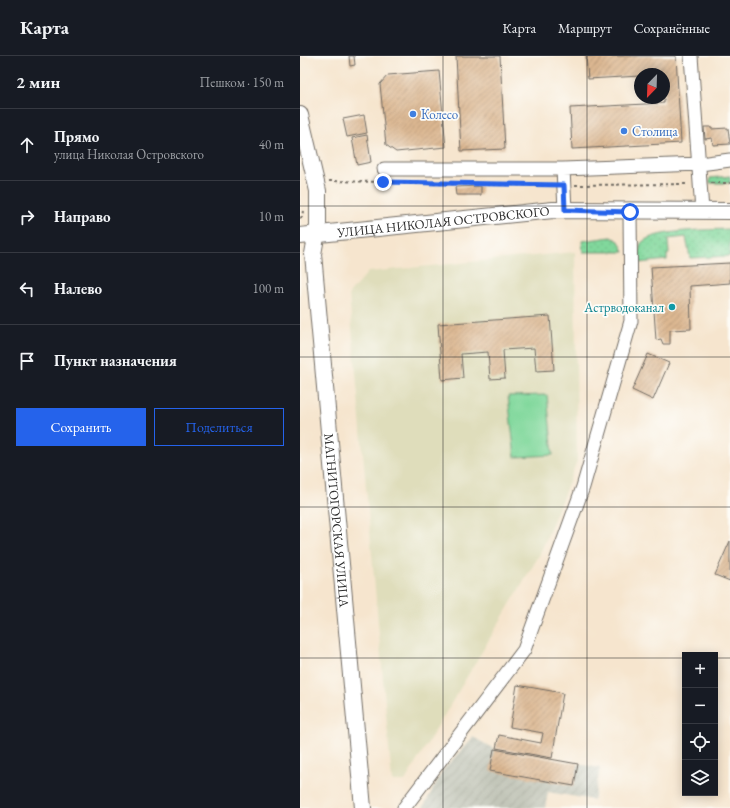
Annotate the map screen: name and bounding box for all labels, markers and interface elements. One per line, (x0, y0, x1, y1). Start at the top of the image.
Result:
text: Карта (20, 15, 69, 40)
text: Карта (503, 19, 536, 37)
text: Маршрут (558, 19, 612, 37)
text: Сохранённые (634, 19, 710, 37)
north arrow (634, 68, 670, 104)
text: 2 мин (16, 71, 60, 93)
text: Пешком · 150 m (200, 74, 284, 91)
place label: Колесо (421, 106, 458, 123)
marker: Колесо (408, 109, 418, 119)
place label: Столица (632, 123, 678, 140)
marker: Столица (619, 126, 629, 136)
text: Прямо (54, 127, 99, 146)
icon: ahead (16, 134, 38, 156)
text: 40 m (259, 136, 284, 153)
text: улица Николая Островского (54, 146, 204, 163)
route end (374, 173, 392, 191)
street label: УЛИЦА НИКОЛАЯ ОСТРОВСКОГО (335, 202, 550, 241)
route start (621, 203, 639, 221)
icon: right (16, 206, 38, 228)
text: Направо (54, 207, 111, 226)
text: 10 m (259, 208, 284, 225)
icon: left (16, 278, 38, 300)
text: Налево (54, 279, 102, 298)
text: 100 m (253, 280, 284, 297)
place label: Астрводоканал (583, 299, 664, 316)
marker: Астрводоканал (667, 302, 677, 312)
icon: arrive (16, 350, 38, 372)
text: Пункт назначения (54, 351, 177, 370)
button: Сохранить (16, 408, 146, 446)
button: Поделиться (154, 408, 284, 446)
street label: МАГНИТОГОРСКАЯ УЛИЦА (320, 433, 353, 609)
map controls (682, 652, 718, 796)
button: + (682, 652, 718, 688)
button: − (682, 688, 718, 724)
button: locate (682, 724, 718, 760)
button: layers (682, 760, 718, 796)

